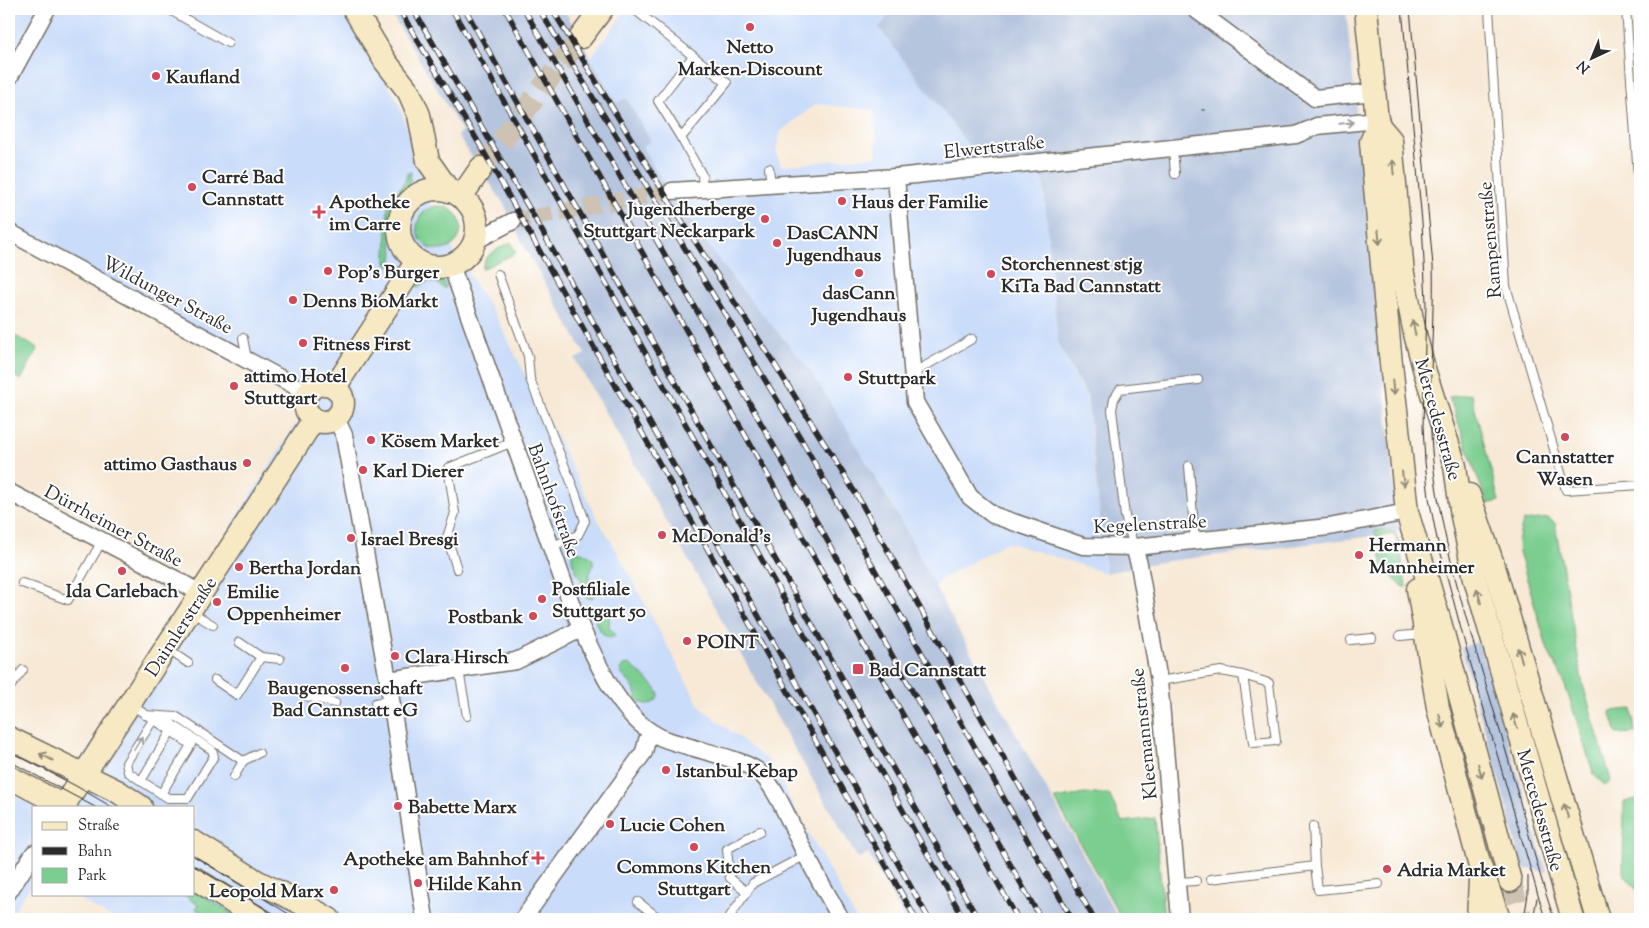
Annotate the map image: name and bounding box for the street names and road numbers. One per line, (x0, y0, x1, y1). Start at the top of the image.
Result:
street label: Elwertstraße (942, 130, 1046, 167)
street label: Rampenstraße (1473, 180, 1510, 299)
street label: Wildunger Straße (97, 250, 237, 342)
street label: Mercedesstraße (1406, 355, 1467, 484)
street label: Bahnhofstraße (519, 440, 586, 562)
street label: Dürrheimer Straße (39, 479, 187, 575)
street label: Kegelenstraße (1093, 509, 1208, 542)
street label: Daimlerstraße (140, 572, 225, 683)
street label: Kleemannstraße (1125, 666, 1166, 801)
street label: Mercedesstraße (1508, 746, 1569, 875)

